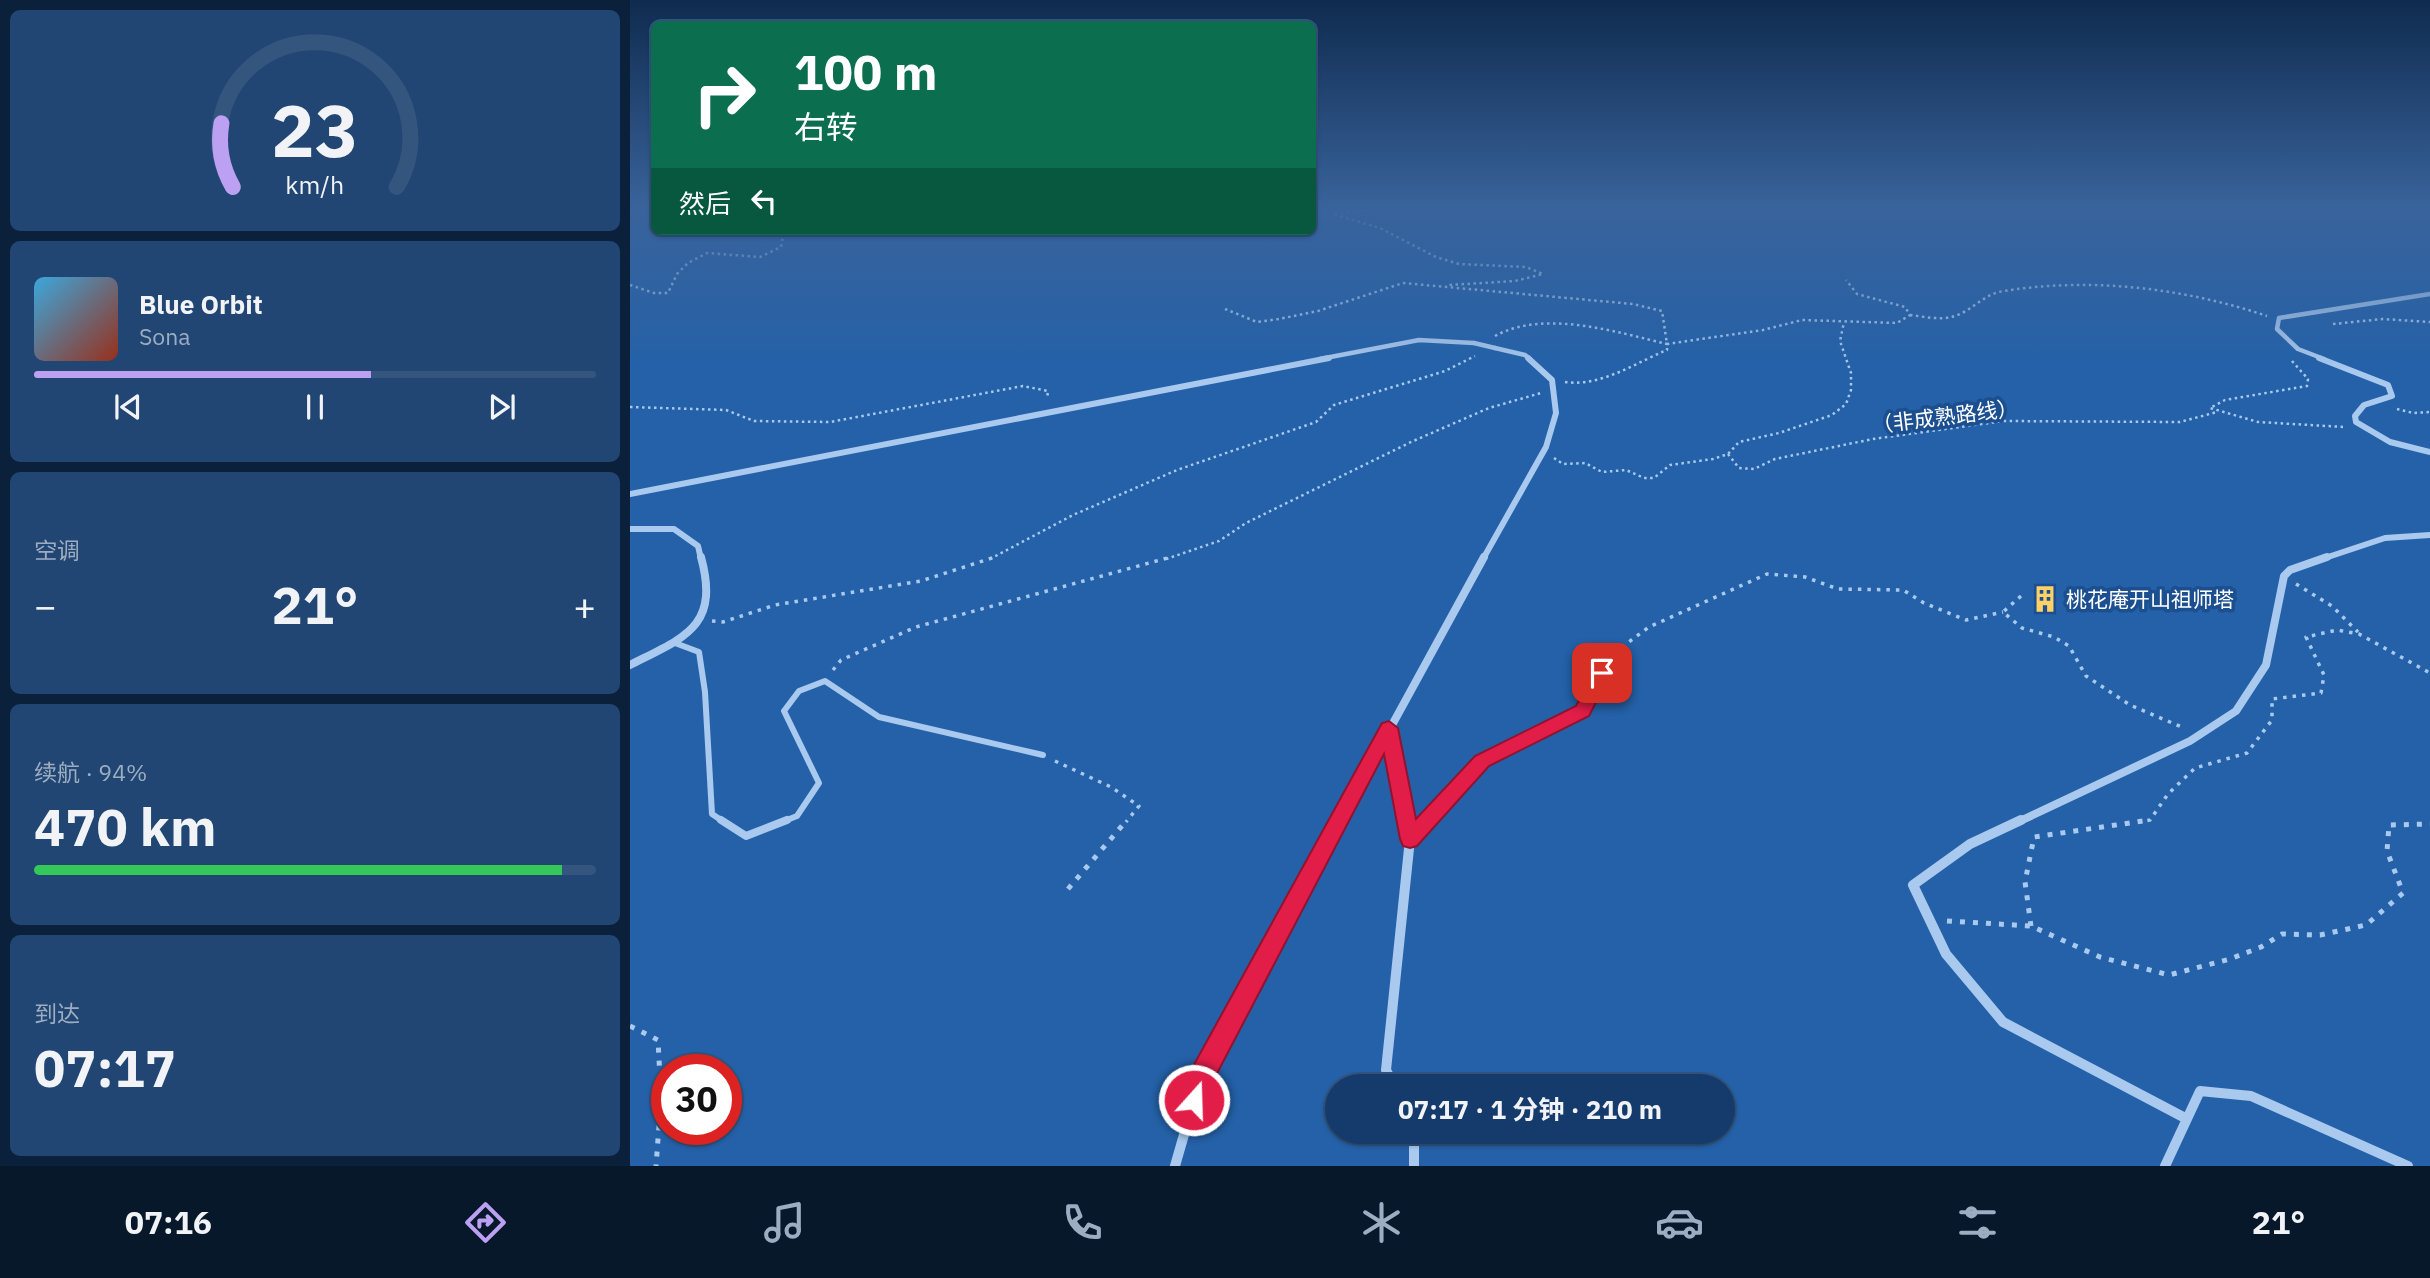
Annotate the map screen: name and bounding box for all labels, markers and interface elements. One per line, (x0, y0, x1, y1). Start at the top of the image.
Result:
text: 100 m (794, 40, 938, 103)
icon: right (679, 49, 770, 140)
text: 23 (271, 82, 359, 177)
text: 右转 (794, 106, 858, 148)
text: km/h (286, 167, 344, 200)
icon: left (745, 182, 783, 220)
text: 然后 (679, 186, 731, 220)
text: Blue Orbit (139, 287, 263, 321)
text: Sona (139, 321, 191, 351)
icon: previous (109, 388, 147, 426)
icon: pause (296, 388, 334, 426)
icon: next (483, 388, 521, 426)
street label: （非成熟路线） (1870, 393, 2020, 439)
text: 空调 (34, 535, 80, 565)
text: 21° (272, 571, 358, 638)
text: − (34, 581, 57, 630)
text: + (573, 581, 596, 630)
building icon: 桃花庵开山祖师塔 (2030, 584, 2060, 614)
place label: 桃花庵开山祖师塔 (2066, 585, 2234, 613)
pin (1572, 643, 1632, 703)
icon: arrive (1583, 654, 1621, 692)
text: 续航 · 94% (34, 757, 147, 787)
text: 470 km (34, 793, 216, 860)
text: 到达 (34, 998, 80, 1028)
text: 07:17 (34, 1034, 176, 1101)
speed limit sign: 30 (651, 1054, 742, 1145)
position arrow (1157, 1063, 1231, 1137)
text: 07:17 · 1 分钟 · 210 m (1398, 1092, 1662, 1126)
icon: directions (461, 1198, 510, 1247)
icon: music (760, 1198, 809, 1247)
icon: phone (1058, 1198, 1107, 1247)
icon: climate (1357, 1198, 1406, 1247)
icon: car (1655, 1198, 1704, 1247)
icon: filters (1953, 1198, 2002, 1247)
text: 07:16 (125, 1201, 212, 1243)
text: 21° (2252, 1201, 2305, 1243)

